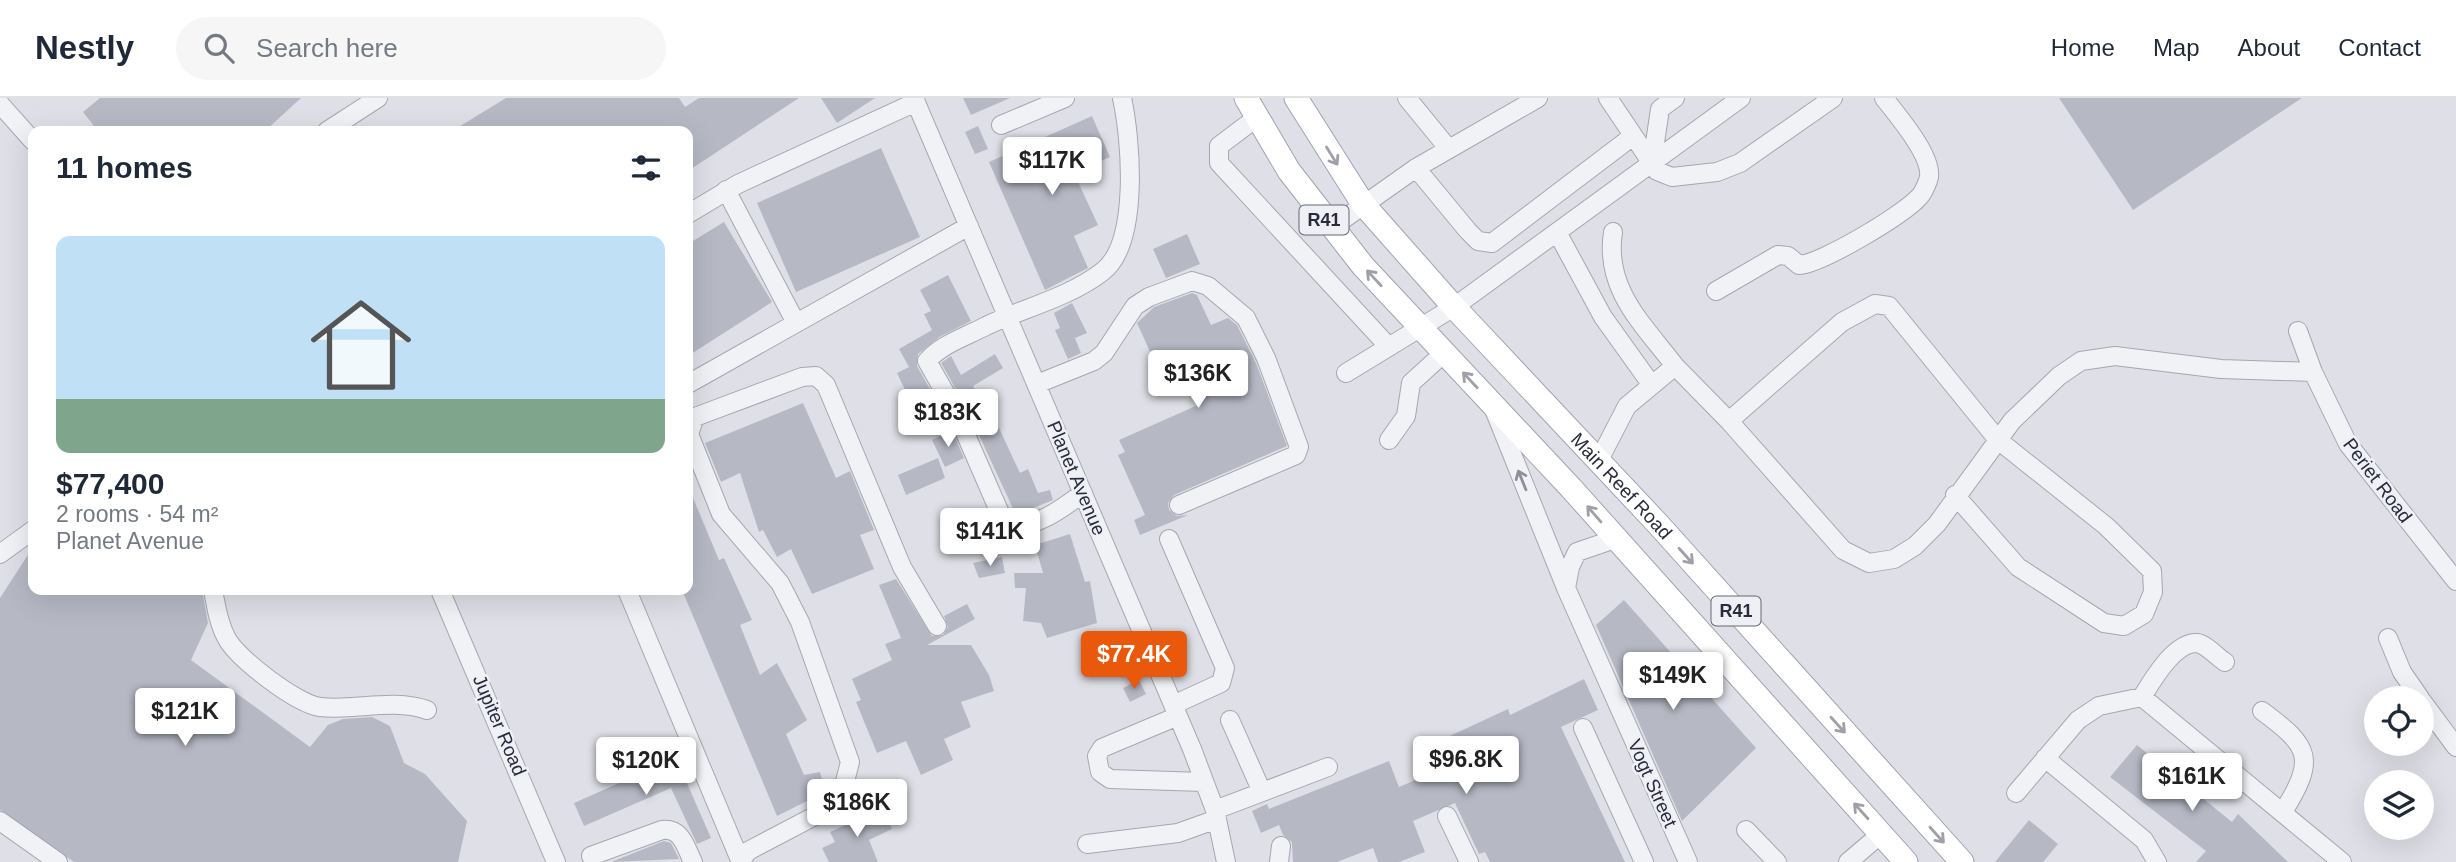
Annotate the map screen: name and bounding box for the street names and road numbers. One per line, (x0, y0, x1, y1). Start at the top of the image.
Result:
road number: R41 (1300, 205, 1348, 234)
street label: Planet Avenue (1043, 418, 1110, 539)
street label: Main Reef Road (1567, 429, 1676, 543)
street label: Periet Road (2339, 434, 2416, 527)
road number: R41 (1712, 597, 1760, 626)
street label: Jupiter Road (469, 672, 530, 779)
street label: Vogt Street (1624, 736, 1682, 831)

